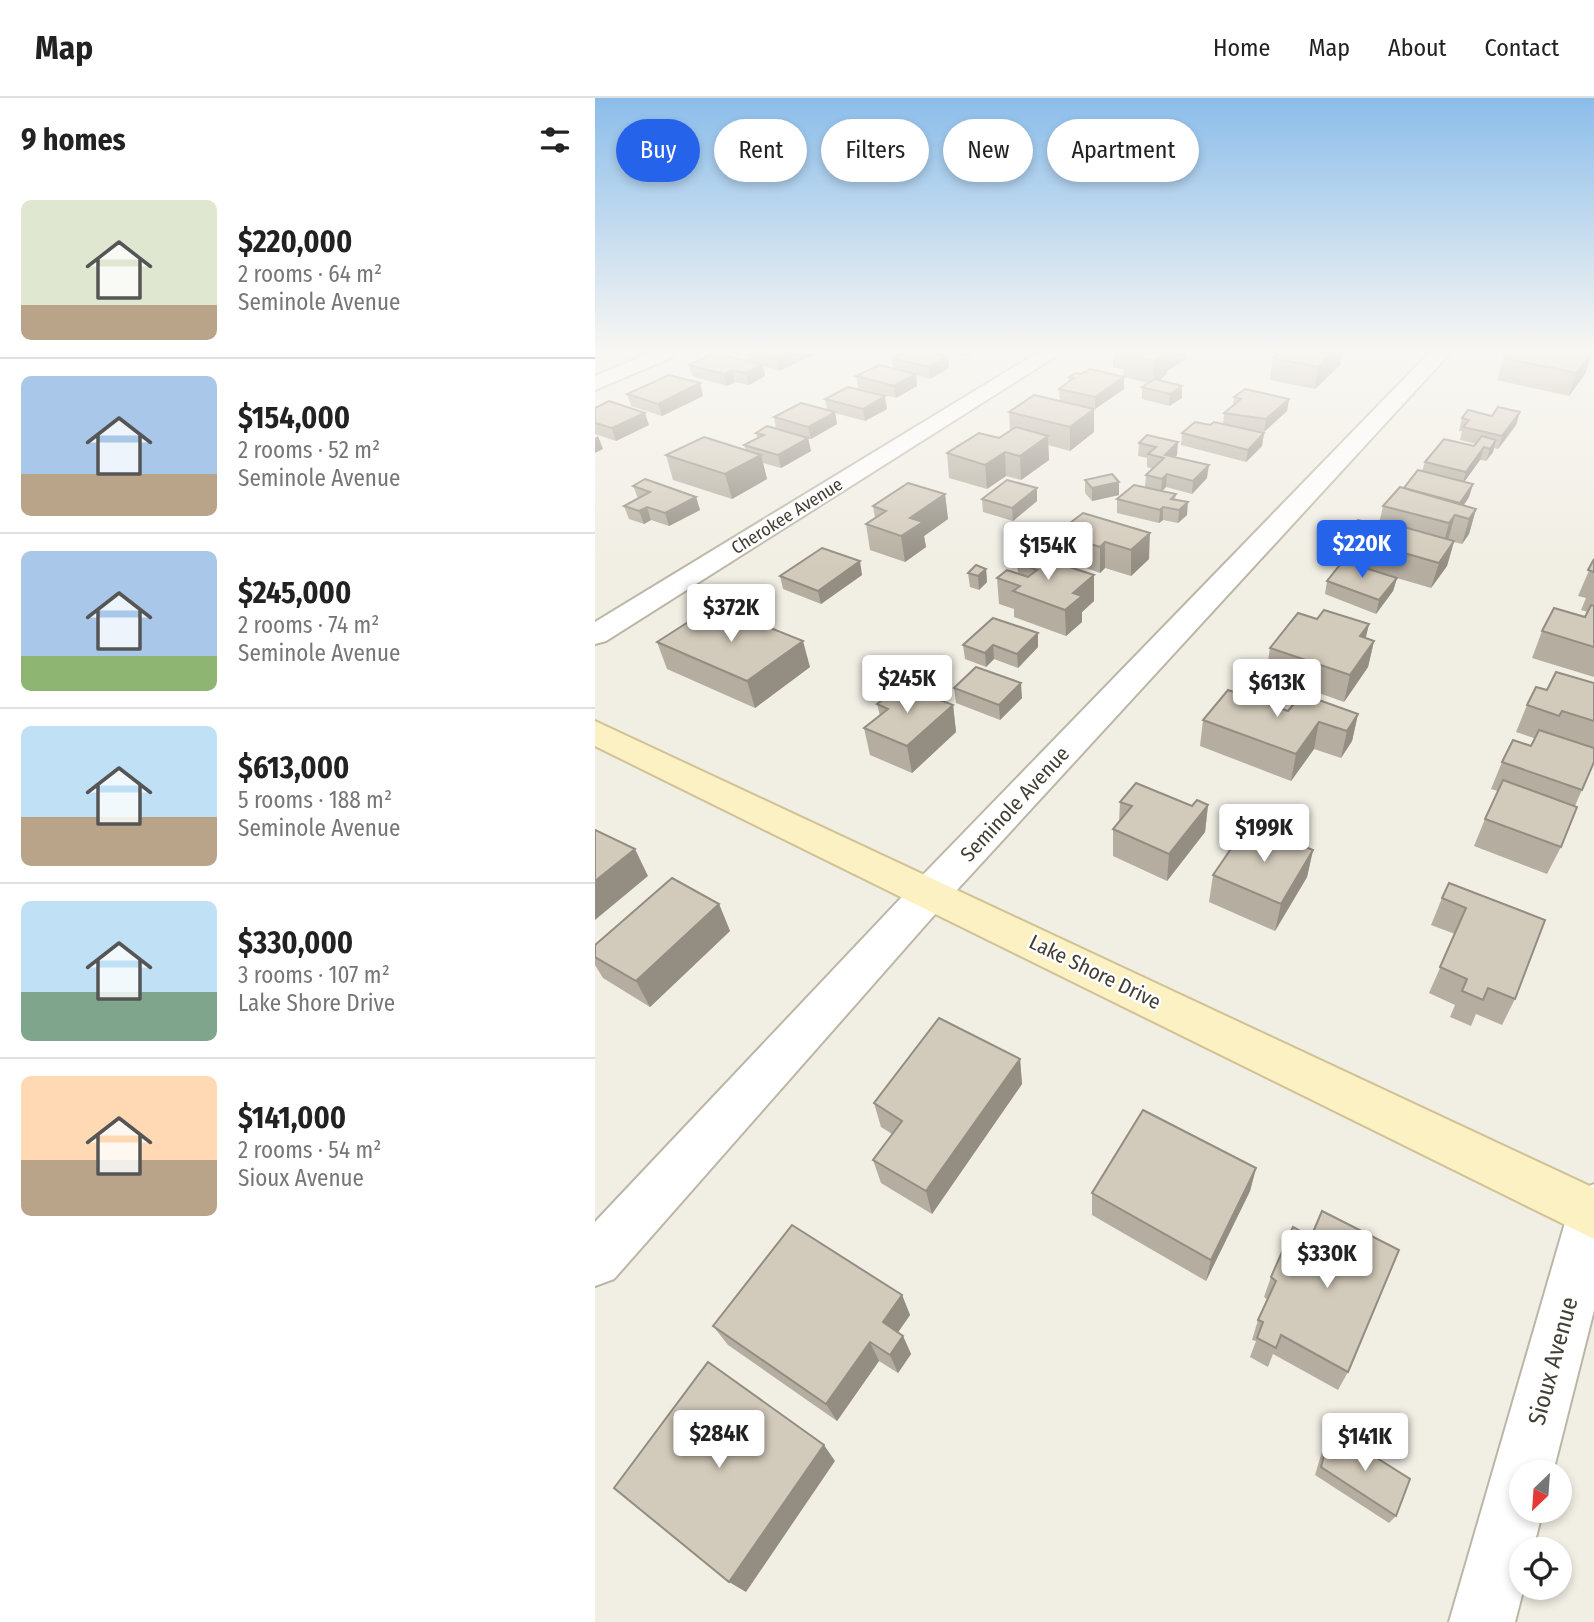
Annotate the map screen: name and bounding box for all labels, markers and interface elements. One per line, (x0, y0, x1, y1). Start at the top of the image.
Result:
text: Map (35, 28, 93, 68)
text: Home (1213, 34, 1270, 62)
text: Map (1308, 34, 1350, 62)
text: About (1388, 34, 1446, 62)
text: Contact (1484, 34, 1559, 62)
chip: Buy (616, 119, 700, 182)
chip: Rent (714, 119, 807, 182)
chip: Filters (821, 119, 929, 182)
chip: New (943, 119, 1033, 182)
chip: Apartment (1047, 119, 1199, 182)
icon: filters (536, 121, 574, 159)
text: 9 homes (21, 122, 126, 158)
text: $220,000 (238, 224, 352, 260)
icon: home (77, 228, 161, 312)
text: 2 rooms · 64 m² (238, 260, 382, 288)
text: Seminole Avenue (238, 288, 400, 316)
text: $154,000 (238, 400, 350, 436)
icon: home (77, 404, 161, 488)
text: 2 rooms · 52 m² (238, 436, 380, 464)
text: Seminole Avenue (238, 464, 400, 492)
street label: Cherokee Avenue (727, 473, 847, 559)
pin: $220K (1313, 520, 1411, 580)
pin: $154K (999, 522, 1097, 582)
text: $220K (1333, 529, 1391, 557)
text: $154K (1020, 531, 1076, 559)
text: $245,000 (238, 575, 351, 611)
icon: home (77, 579, 161, 663)
pin: $372K (682, 584, 780, 644)
text: $372K (703, 593, 759, 621)
text: 2 rooms · 74 m² (238, 611, 379, 639)
text: Seminole Avenue (238, 639, 400, 667)
pin: $245K (858, 656, 956, 715)
pin: $613K (1228, 660, 1326, 719)
text: $245K (878, 664, 936, 692)
text: $613K (1249, 668, 1305, 696)
street label: Seminole Avenue (955, 741, 1075, 867)
text: $613,000 (238, 750, 349, 786)
icon: home (77, 754, 161, 838)
text: 5 rooms · 188 m² (238, 786, 392, 814)
pin: $199K (1215, 804, 1313, 864)
text: $199K (1235, 813, 1293, 841)
text: Seminole Avenue (238, 814, 400, 842)
text: $330,000 (238, 925, 353, 961)
icon: home (77, 929, 161, 1013)
street label: Lake Shore Drive (1025, 929, 1165, 1015)
text: 3 rooms · 107 m² (238, 961, 390, 989)
text: Lake Shore Drive (238, 989, 395, 1017)
text: $141,000 (238, 1100, 346, 1136)
icon: home (77, 1104, 161, 1188)
text: 2 rooms · 54 m² (238, 1136, 381, 1164)
text: Sioux Avenue (238, 1164, 364, 1192)
pin: $330K (1278, 1230, 1376, 1290)
text: $330K (1297, 1239, 1357, 1267)
street label: Sioux Avenue (1522, 1294, 1584, 1428)
pin: $284K (670, 1410, 768, 1470)
pin: $141K (1316, 1414, 1414, 1473)
text: $284K (689, 1419, 749, 1447)
text: $141K (1338, 1422, 1392, 1450)
north arrow (1509, 1460, 1571, 1522)
map controls (1509, 1460, 1572, 1600)
button: locate (1509, 1537, 1572, 1600)

